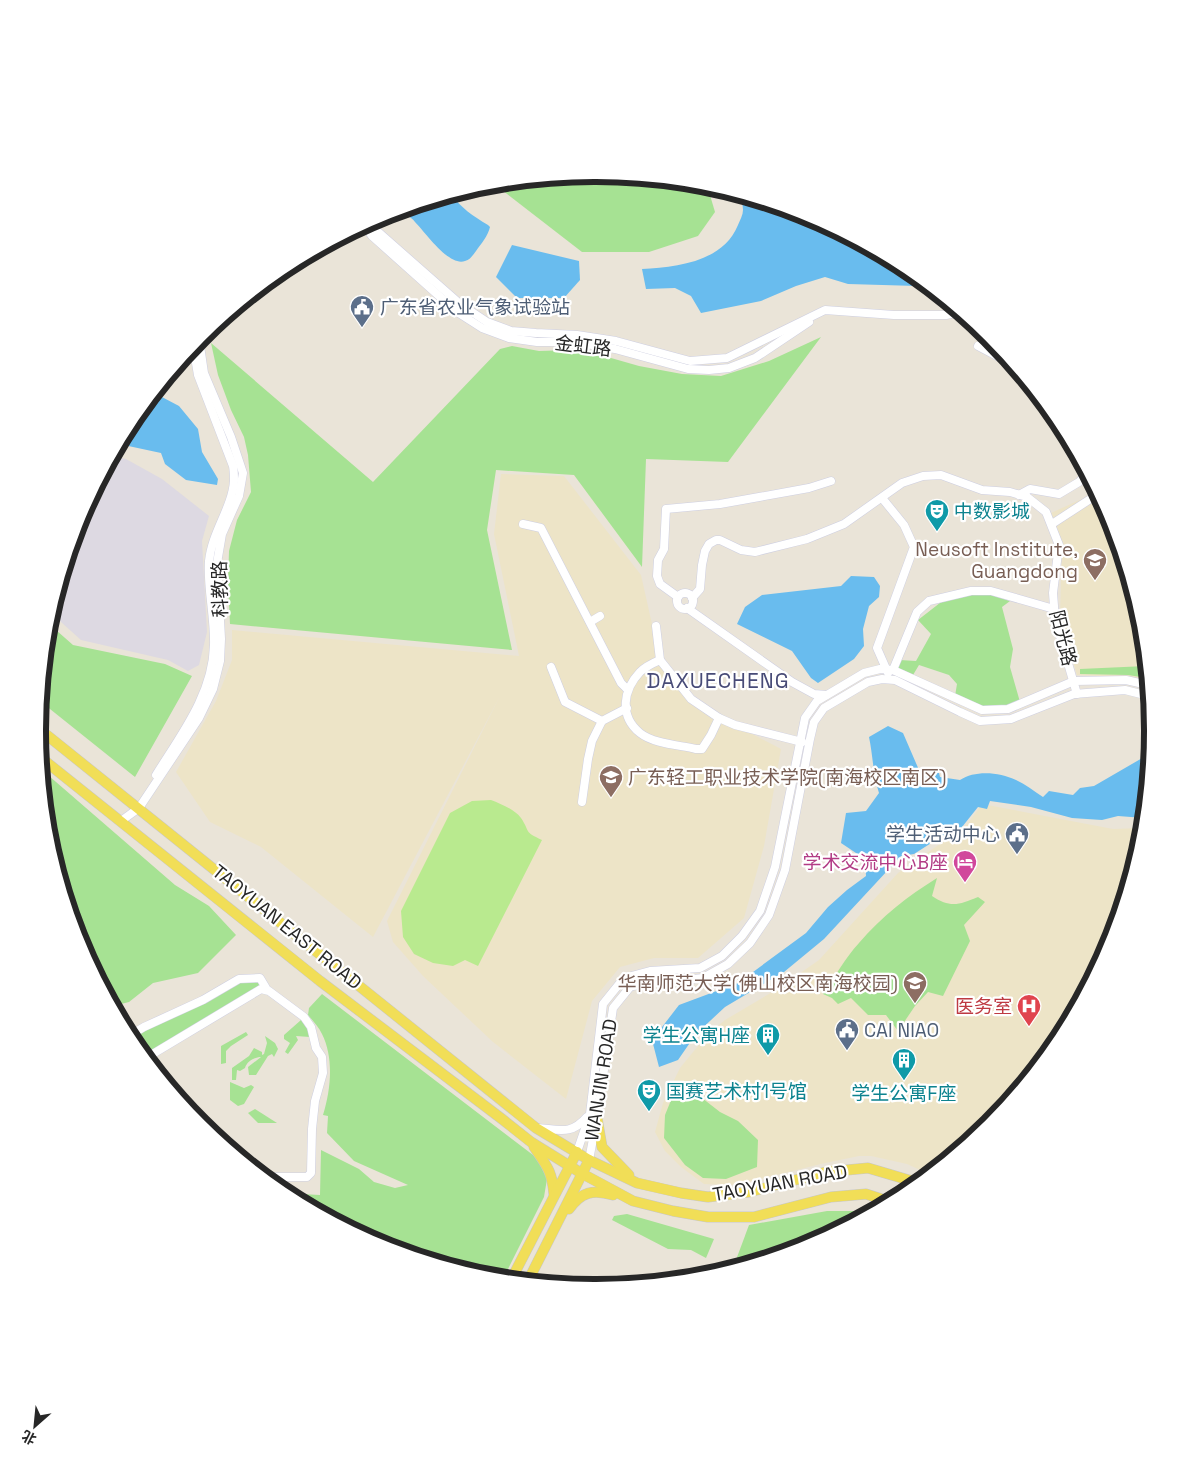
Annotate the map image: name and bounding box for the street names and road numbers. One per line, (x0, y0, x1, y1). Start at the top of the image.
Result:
street label: 金虹路 (553, 330, 613, 362)
street label: 科教路 (207, 560, 233, 618)
street label: 阳光路 (1044, 607, 1082, 669)
street label: TAOYUAN EAST ROAD (207, 859, 367, 995)
street label: WANJIN ROAD (579, 1017, 623, 1143)
street label: TAOYUAN ROAD (711, 1159, 849, 1207)

